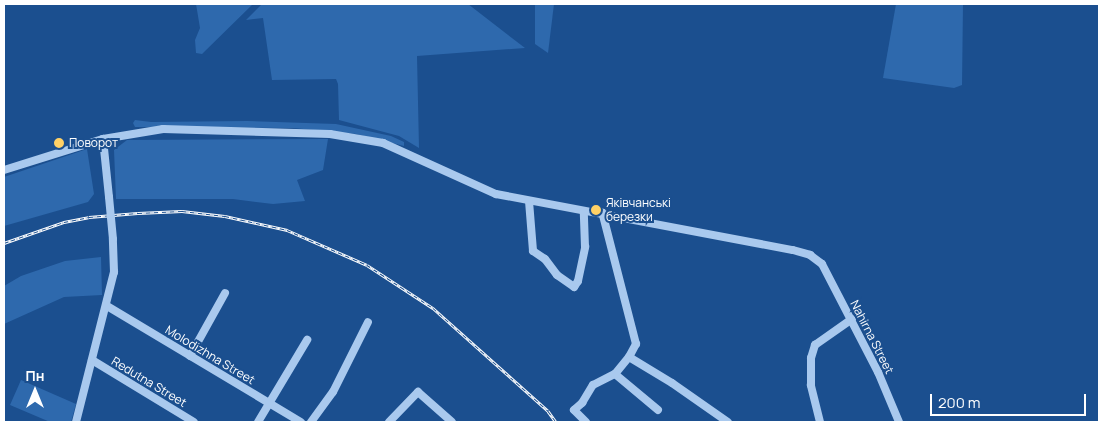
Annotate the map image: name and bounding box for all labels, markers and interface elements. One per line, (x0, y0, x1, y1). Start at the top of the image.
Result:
place label: Поворот (69, 136, 118, 150)
marker: Поворот (53, 137, 65, 149)
place label: Яківчанські березки (606, 196, 671, 224)
marker: Яківчанські березки (590, 204, 602, 216)
street label: Nahirna Street (847, 298, 897, 376)
street label: Molodizhna Street (163, 323, 257, 387)
street label: Redutna Street (109, 354, 189, 410)
north arrow (10, 366, 60, 416)
text: Пн (26, 366, 44, 385)
scale bar (933, 384, 1089, 416)
text: 200 m (938, 392, 981, 413)

